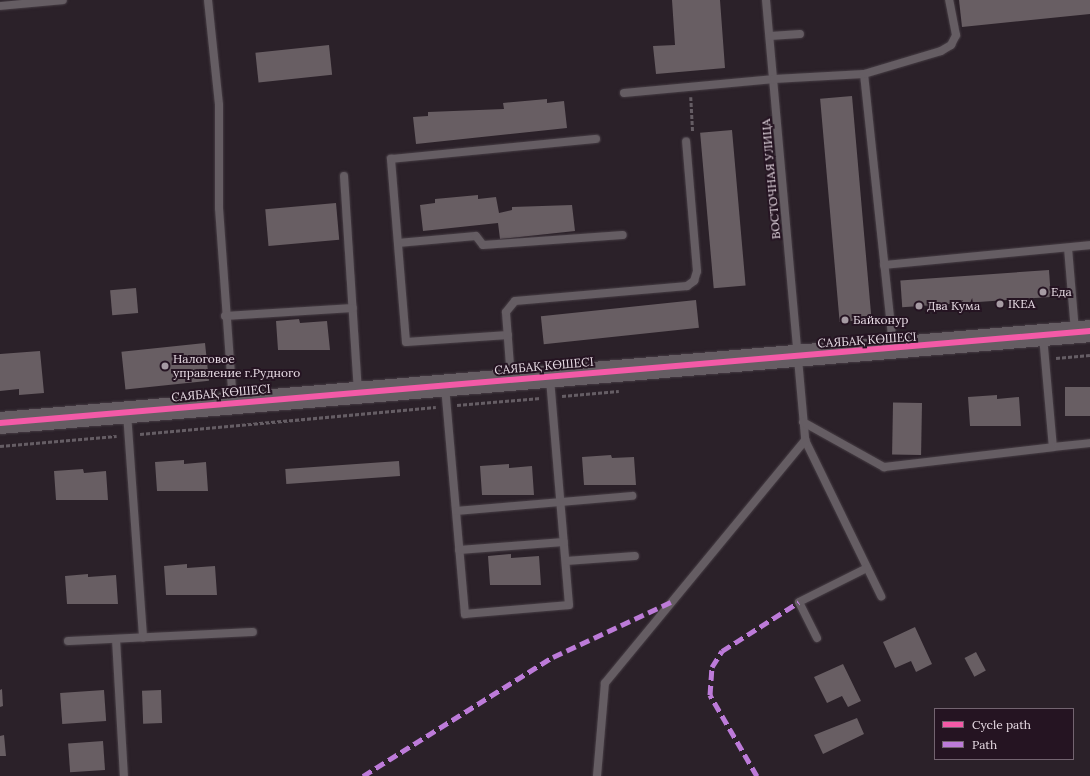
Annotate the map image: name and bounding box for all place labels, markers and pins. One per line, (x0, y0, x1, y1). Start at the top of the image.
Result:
place label: Еда (1051, 285, 1072, 299)
marker: Еда (1038, 287, 1048, 297)
place label: IKEA (1008, 297, 1035, 311)
place label: Два Кума (927, 299, 980, 313)
marker: IKEA (995, 299, 1005, 309)
marker: Два Кума (914, 301, 924, 311)
place label: Байконур (853, 313, 908, 327)
marker: Байконур (840, 315, 850, 325)
place label: Налоговое управление г.Рудного (173, 352, 300, 380)
marker: Налоговое управление г.Рудного (160, 361, 170, 371)

